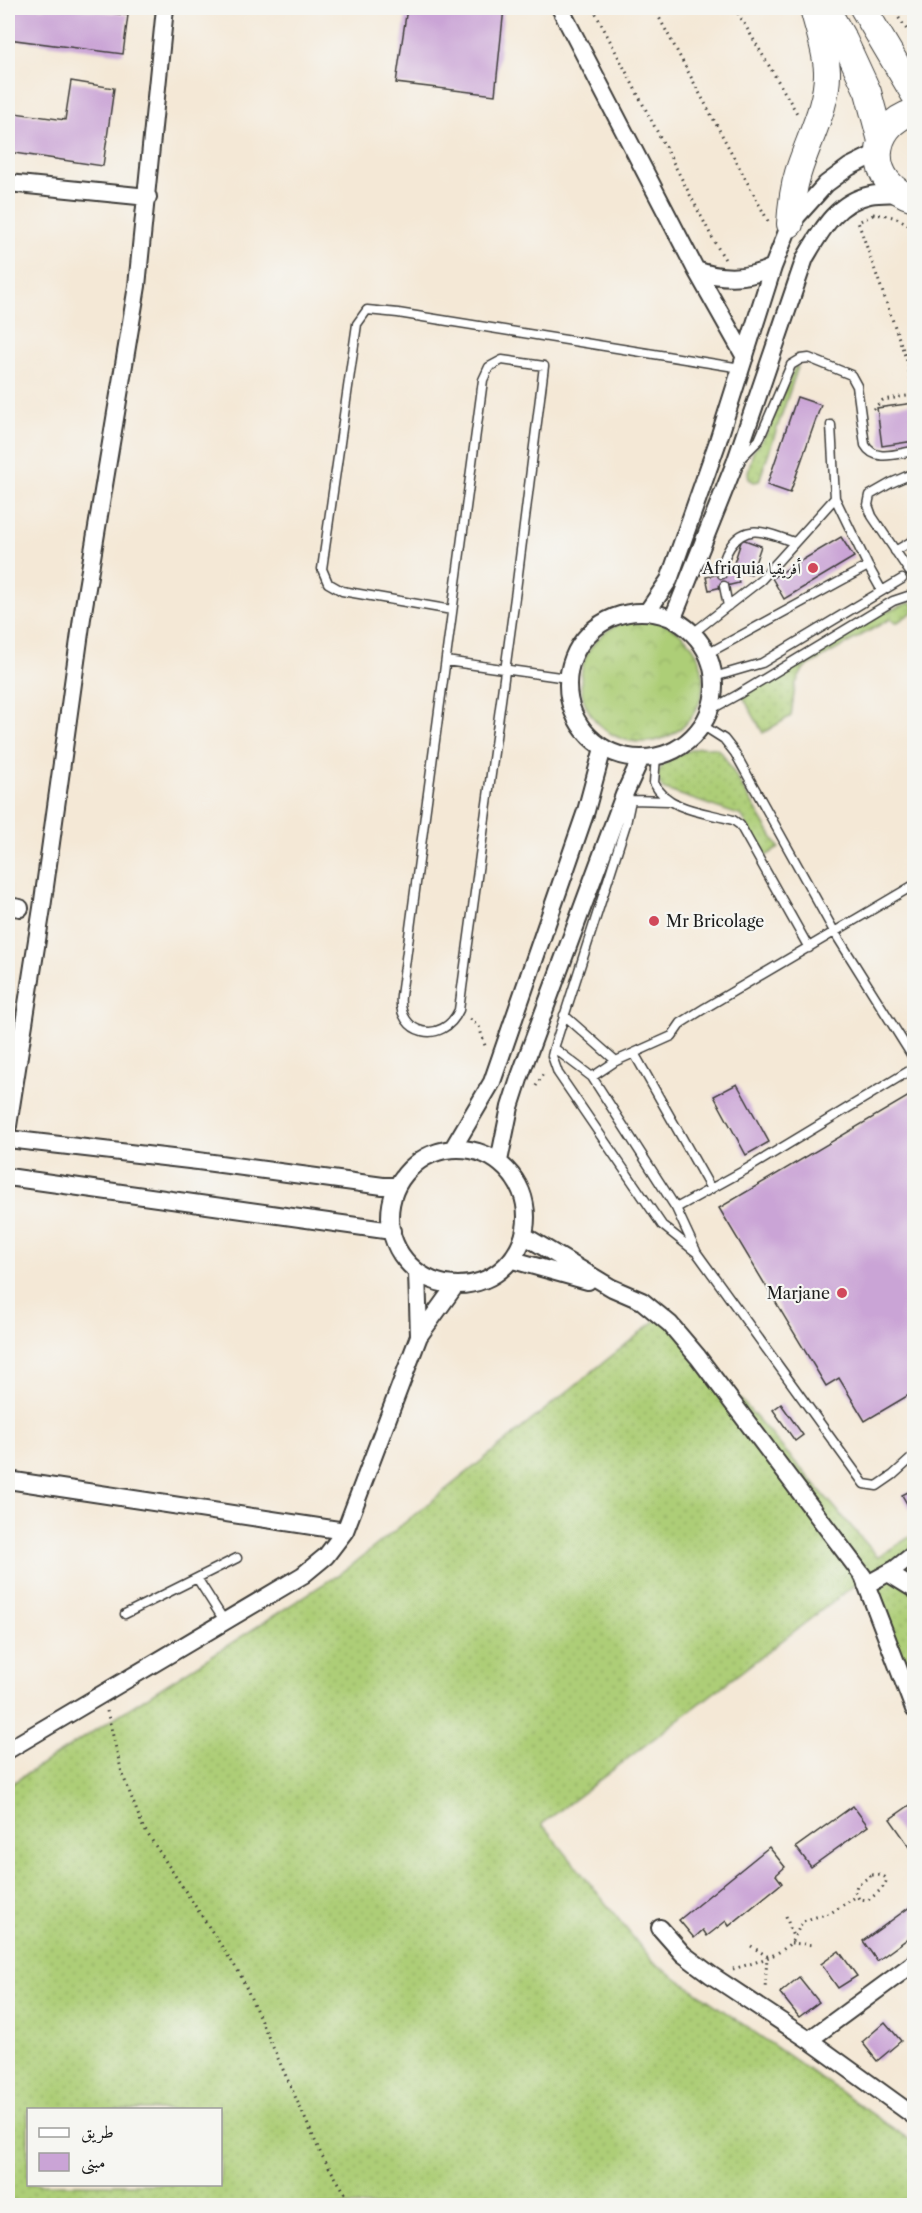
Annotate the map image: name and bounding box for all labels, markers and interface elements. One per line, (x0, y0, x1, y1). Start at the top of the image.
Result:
place label: Afriquia أفريقيا (701, 557, 801, 579)
marker: Afriquia أفريقيا (806, 561, 820, 575)
place label: Mr Bricolage (666, 911, 764, 931)
marker: Mr Bricolage (647, 914, 661, 928)
place label: Marjane (767, 1283, 830, 1303)
marker: Marjane (835, 1286, 849, 1300)
legend (27, 2108, 222, 2186)
text: طريق (81, 2121, 114, 2144)
text: مبنى (81, 2151, 106, 2175)

